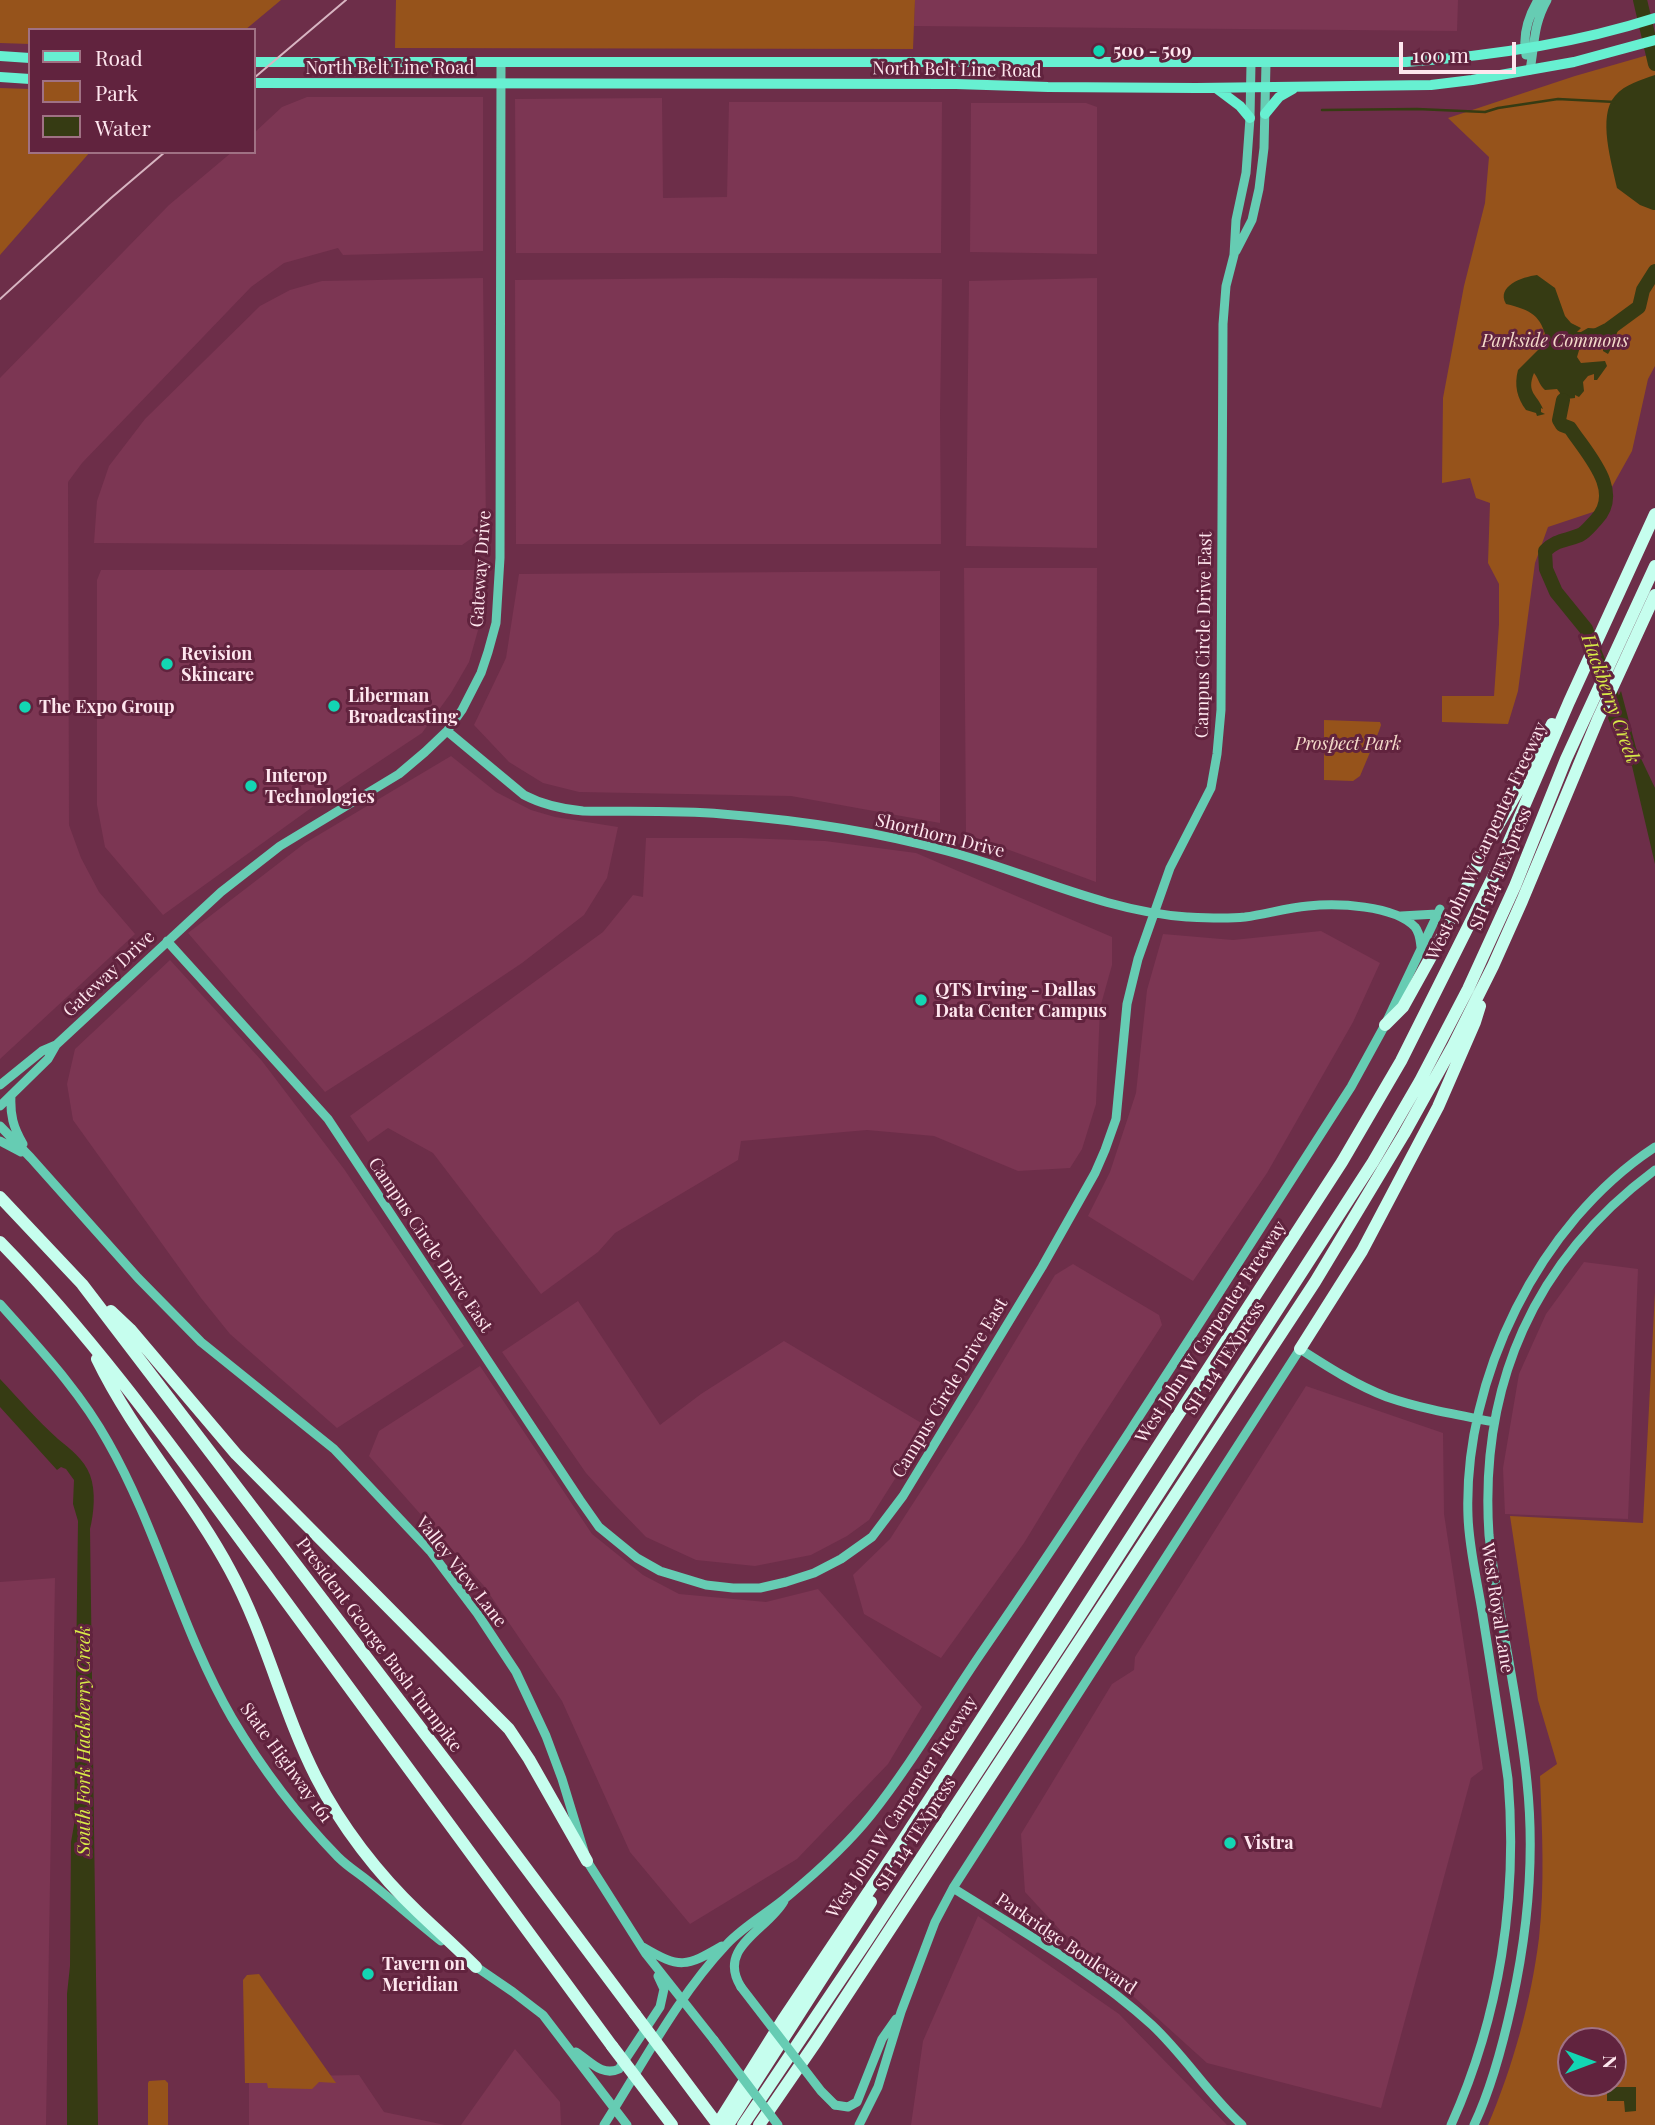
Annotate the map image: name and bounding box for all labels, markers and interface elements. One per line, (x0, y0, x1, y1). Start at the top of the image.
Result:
legend (28, 28, 256, 154)
scale bar (1403, 28, 1520, 72)
place label: 500 - 509 (1113, 40, 1191, 62)
text: 100 m (1412, 40, 1469, 68)
text: Road (95, 43, 143, 71)
marker: 500 - 509 (1091, 43, 1107, 59)
street label: North Belt Line Road (305, 57, 475, 79)
street label: North Belt Line Road (872, 58, 1042, 82)
text: Park (95, 78, 138, 106)
text: Water (95, 113, 151, 141)
park label: Parkside Commons (1481, 330, 1629, 352)
street label: Gateway Drive (466, 510, 496, 628)
street label: Campus Circle Drive East (1191, 532, 1217, 738)
water label: Hackberry Creek (1576, 631, 1644, 767)
place label: Revision Skincare (181, 643, 254, 686)
marker: Revision Skincare (159, 656, 175, 672)
place label: Liberman Broadcasting (348, 685, 458, 728)
place label: The Expo Group (39, 696, 175, 718)
marker: Liberman Broadcasting (326, 698, 342, 714)
marker: The Expo Group (17, 699, 33, 715)
street label: West John W Carpenter Freeway (1422, 719, 1552, 963)
park label: Prospect Park (1295, 733, 1401, 755)
place label: Interop Technologies (265, 765, 375, 808)
marker: Interop Technologies (243, 778, 259, 794)
street label: SH 114 TEXpress (1465, 804, 1537, 934)
street label: Shorthorn Drive (873, 810, 1007, 862)
street label: Gateway Drive (59, 926, 159, 1022)
place label: QTS Irving - Dallas Data Center Campus (935, 979, 1107, 1021)
marker: QTS Irving - Dallas Data Center Campus (913, 992, 929, 1008)
street label: Campus Circle Drive East (363, 1153, 497, 1337)
street label: West John W Carpenter Freeway (1131, 1217, 1291, 1447)
street label: Campus Circle Drive East (888, 1294, 1012, 1482)
street label: SH 114 TEXpress (1180, 1297, 1270, 1419)
street label: Valley View Lane (411, 1512, 511, 1632)
street label: President George Bush Turnpike (291, 1534, 467, 1756)
street label: West Royal Lane (1476, 1541, 1518, 1675)
water label: South Fork Hackberry Creek (73, 1626, 95, 1856)
street label: West John W Carpenter Freeway (822, 1692, 982, 1922)
street label: State Highway 161 (235, 1699, 337, 1827)
street label: SH 114 TEXpress (871, 1773, 961, 1895)
place label: Vistra (1244, 1832, 1294, 1854)
marker: Vistra (1222, 1835, 1238, 1851)
street label: Parkridge Boulevard (992, 1889, 1140, 1999)
place label: Tavern on Meridian (382, 1953, 465, 1996)
marker: Tavern on Meridian (360, 1966, 376, 1982)
north arrow (1557, 2027, 1627, 2097)
text: N (1598, 2055, 1624, 2069)

